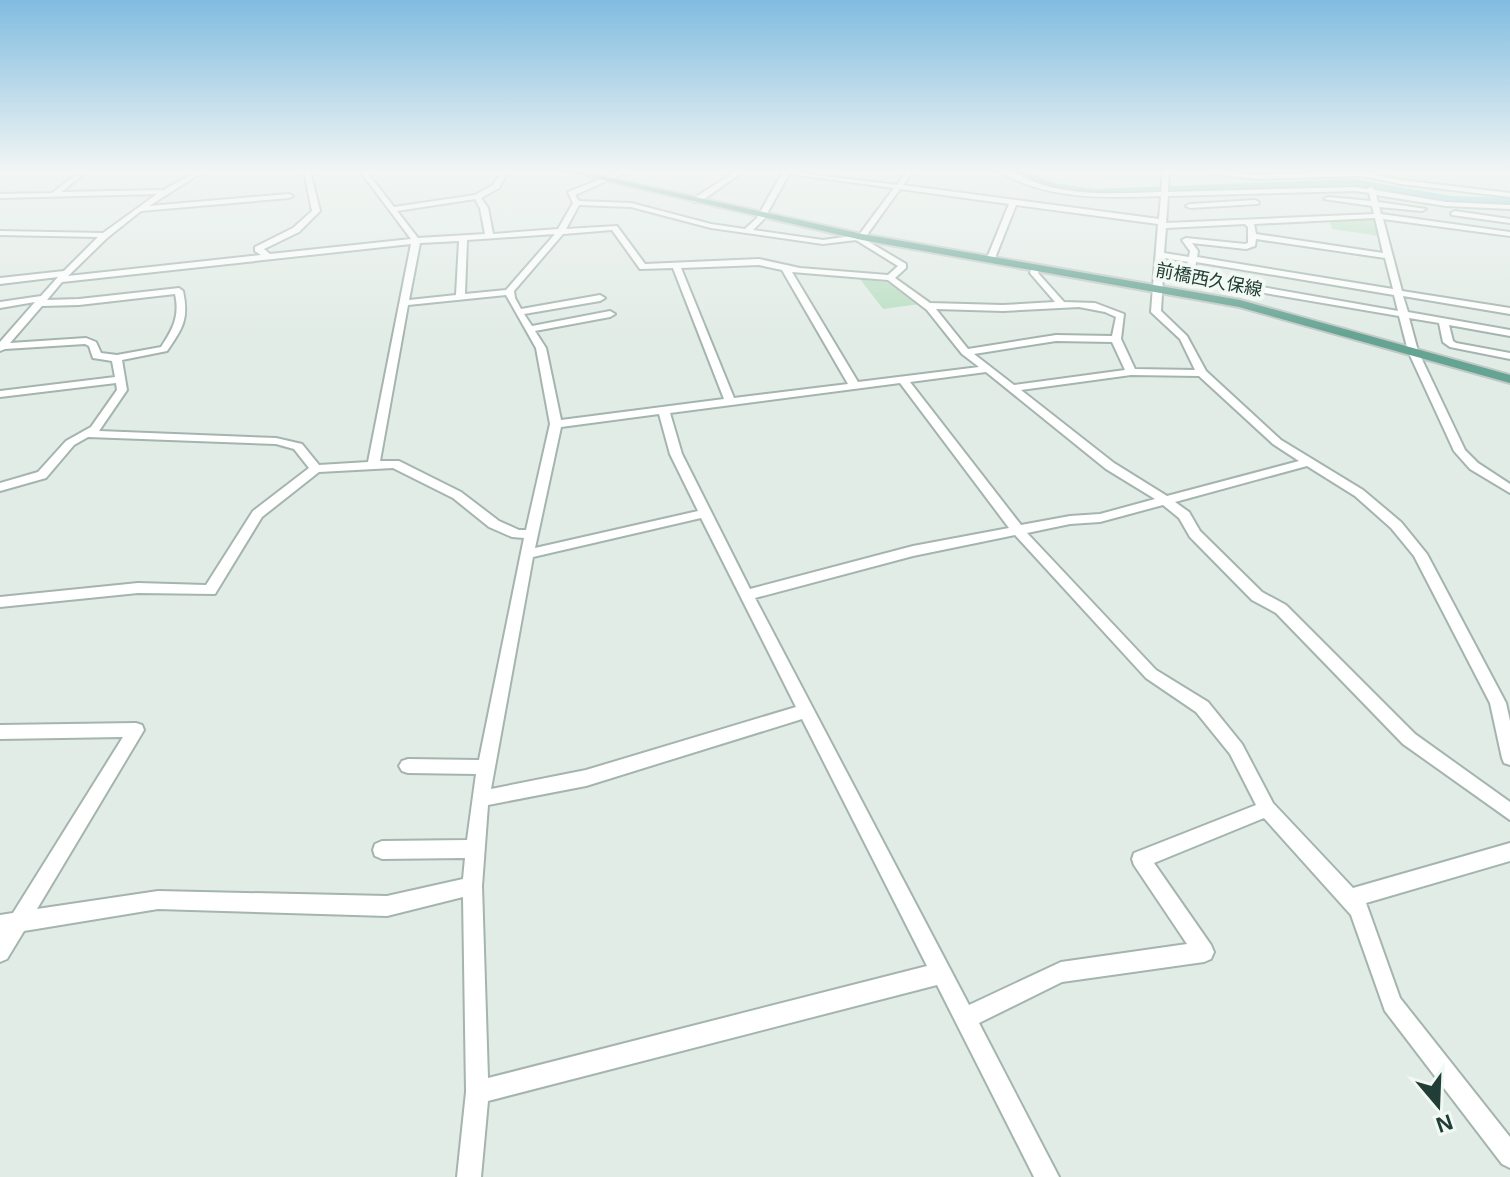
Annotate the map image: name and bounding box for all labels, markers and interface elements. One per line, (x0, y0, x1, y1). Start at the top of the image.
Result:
street label: 前橋西久保線 (1154, 260, 1264, 300)
north arrow (1398, 1065, 1478, 1145)
text: N (1433, 1109, 1456, 1138)

